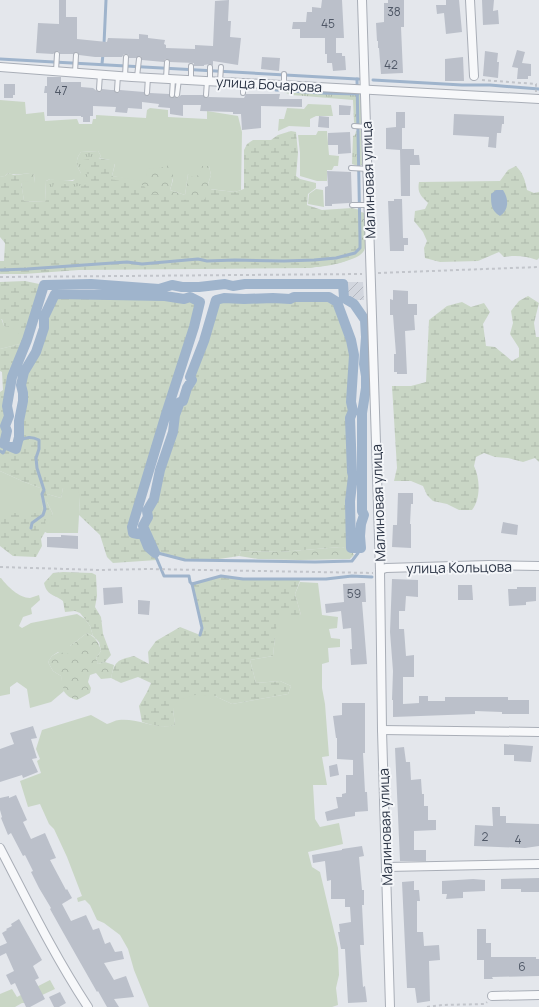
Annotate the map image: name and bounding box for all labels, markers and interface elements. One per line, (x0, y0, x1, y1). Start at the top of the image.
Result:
house number: 38 (387, 3, 401, 20)
house number: 45 (321, 15, 335, 32)
house number: 42 (384, 56, 398, 73)
street label: улица Бочарова (215, 72, 323, 96)
house number: 47 (54, 82, 68, 99)
street label: Малиновая улица (356, 121, 380, 239)
street label: Малиновая улица (366, 444, 390, 562)
street label: улица Кольцова (406, 557, 512, 577)
house number: 59 (347, 585, 361, 602)
street label: Малиновая улица (373, 768, 397, 886)
house number: 2 (482, 828, 489, 845)
house number: 4 (514, 831, 522, 848)
house number: 6 (518, 958, 526, 975)

